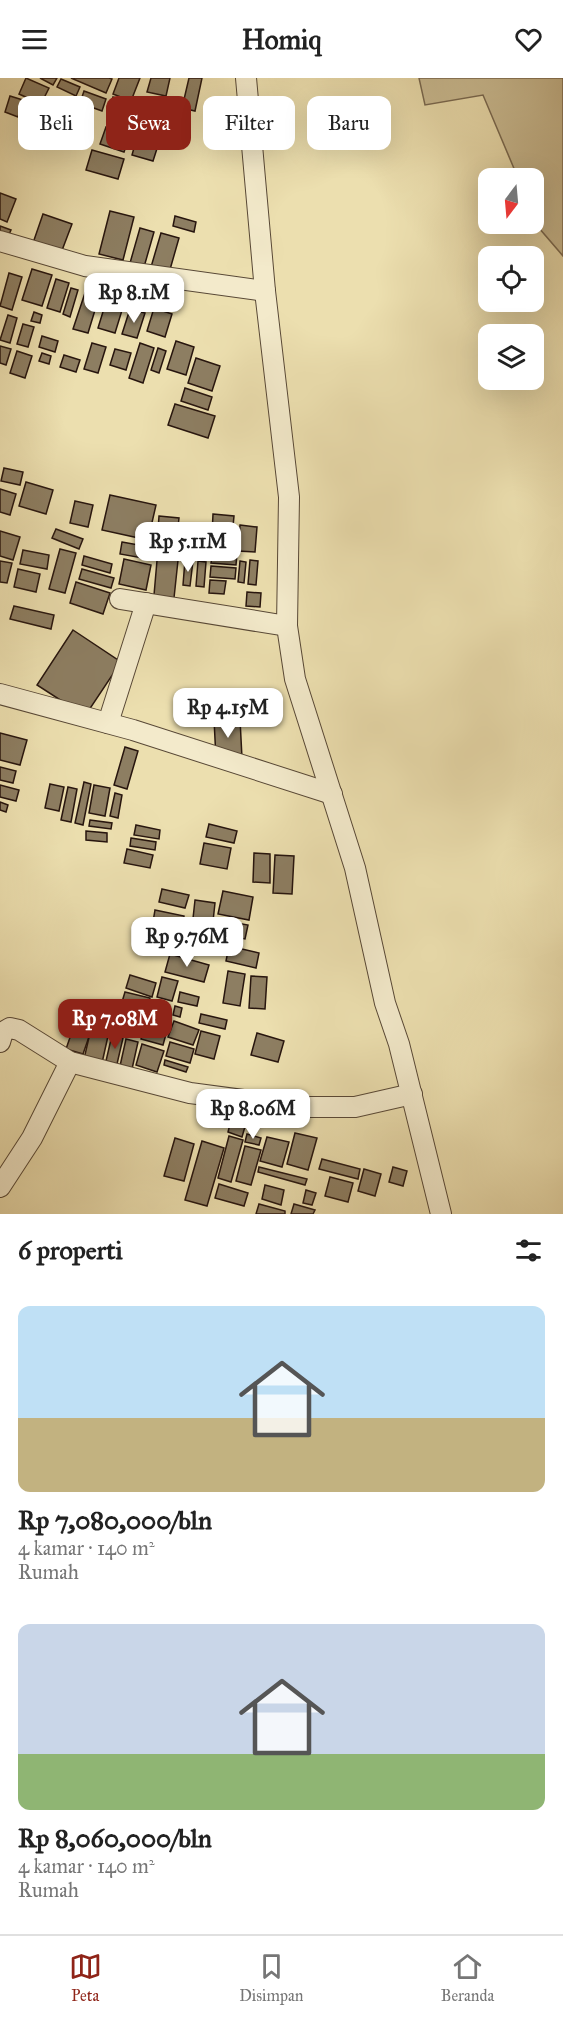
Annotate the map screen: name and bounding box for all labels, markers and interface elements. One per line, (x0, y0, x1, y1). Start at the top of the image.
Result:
icon: menu (18, 23, 51, 56)
text: Homiq (242, 23, 321, 56)
icon: heart (512, 23, 545, 56)
chip: Beli (18, 96, 94, 150)
chip: Sewa (106, 96, 191, 150)
chip: Filter (203, 96, 295, 150)
chip: Baru (307, 96, 391, 150)
north arrow (478, 168, 544, 234)
map controls (478, 168, 544, 390)
button: locate (478, 246, 544, 312)
pin: Rp 8.1M (79, 273, 189, 324)
text: Rp 8.1M (98, 280, 170, 304)
button: layers (478, 324, 544, 390)
pin: Rp 5.11M (126, 522, 250, 573)
text: Rp 5.11M (149, 529, 227, 553)
pin: Rp 4.15M (166, 688, 290, 739)
text: Rp 4.15M (187, 695, 269, 719)
pin: Rp 9.76M (125, 917, 249, 968)
text: Rp 9.76M (145, 924, 229, 948)
pin: Rp 7.08M (53, 999, 177, 1050)
text: Rp 7.08M (72, 1006, 158, 1030)
pin: Rp 8.06M (191, 1089, 315, 1140)
text: Rp 8.06M (210, 1096, 296, 1120)
text: 6 properti (18, 1234, 123, 1266)
icon: filters (512, 1234, 545, 1267)
icon: home (228, 1345, 336, 1453)
text: Rp 7,080,000/bln (18, 1504, 212, 1536)
text: 4 kamar · 140 m² (18, 1536, 155, 1560)
text: Rumah (18, 1560, 79, 1584)
icon: home (228, 1663, 336, 1771)
text: Rp 8,060,000/bln (18, 1822, 212, 1854)
text: 4 kamar · 140 m² (18, 1854, 155, 1878)
text: Rumah (18, 1878, 79, 1902)
tab: Peta (69, 1950, 102, 2005)
tab: Disimpan (239, 1950, 303, 2005)
tab: Beranda (441, 1950, 494, 2005)

